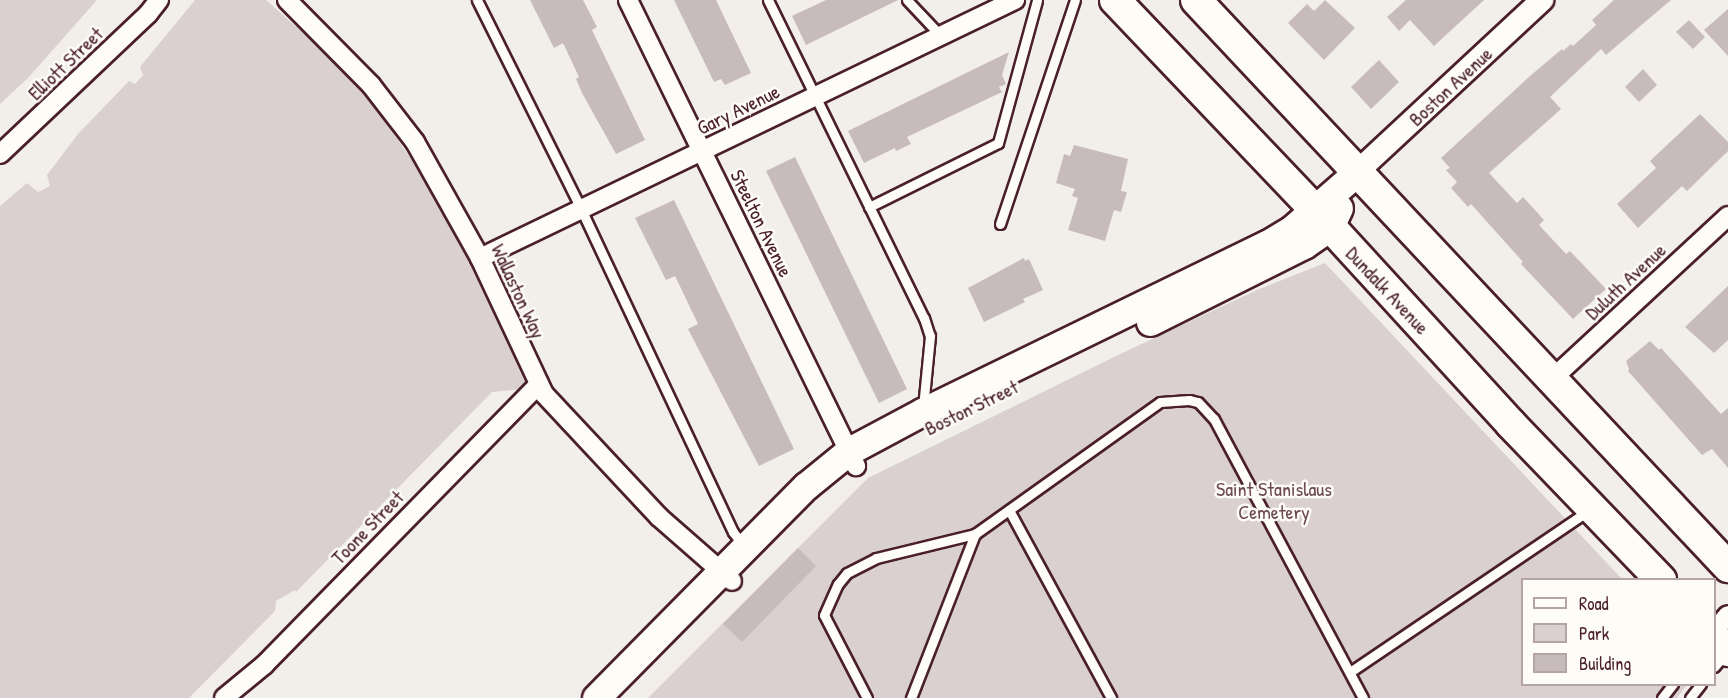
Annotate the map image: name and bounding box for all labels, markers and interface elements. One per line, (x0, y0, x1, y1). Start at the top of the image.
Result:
street label: Elliott Street (23, 21, 107, 105)
street label: Boston Avenue (1403, 41, 1497, 131)
street label: Gary Avenue (693, 79, 783, 139)
street label: Steelton Avenue (726, 165, 798, 281)
street label: Duluth Avenue (1580, 238, 1670, 324)
street label: Wallaston Way (487, 240, 551, 342)
street label: Dundalk Avenue (1341, 241, 1435, 339)
street label: Boston Street (920, 374, 1022, 440)
park label: Saint Stanislaus Cemetery (1216, 476, 1332, 523)
street label: Toone Street (326, 485, 408, 569)
legend (1521, 578, 1716, 686)
text: Road (1579, 591, 1609, 616)
text: Park (1579, 621, 1609, 646)
text: Building (1579, 651, 1631, 676)

